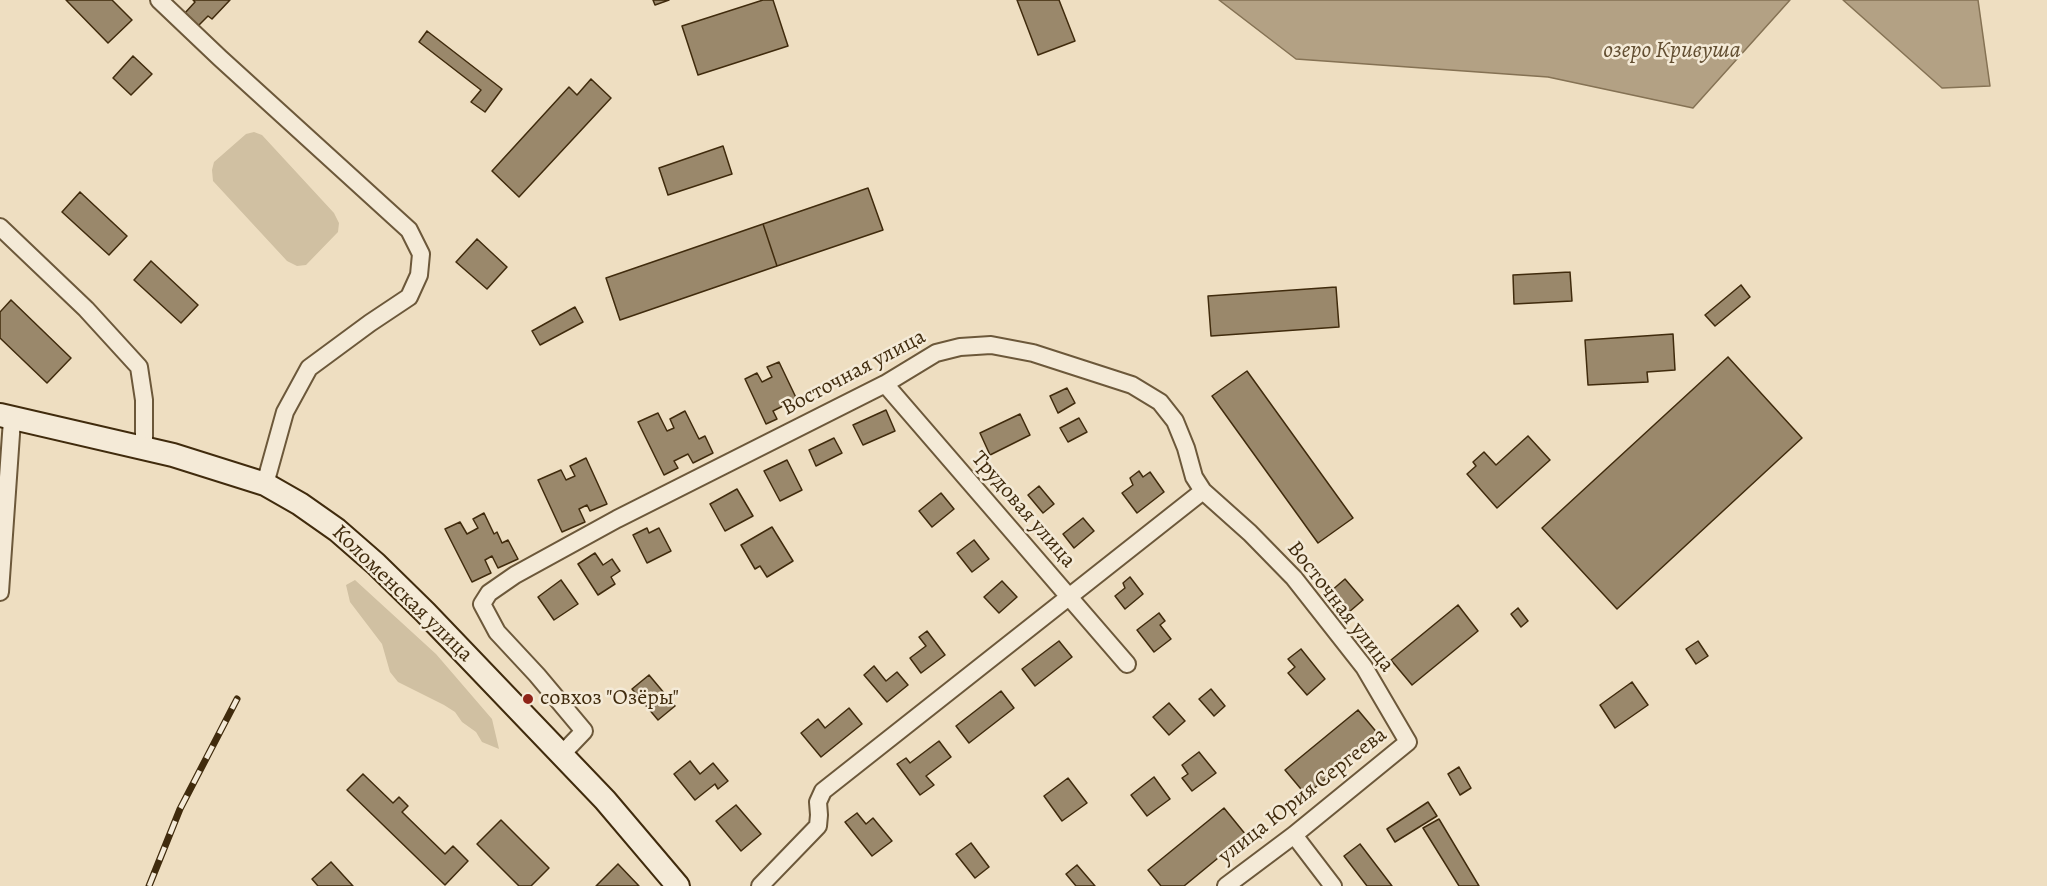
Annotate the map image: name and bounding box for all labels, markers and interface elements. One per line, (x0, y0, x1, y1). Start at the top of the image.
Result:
water label: озеро Кривуша (1603, 37, 1741, 65)
street label: Восточная улица (778, 324, 930, 422)
street label: Трудовая улица (965, 446, 1081, 574)
street label: Коломенская улица (326, 520, 478, 668)
street label: Восточная улица (1281, 536, 1399, 678)
place label: совхоз "Озёры" (540, 686, 679, 712)
marker: совхоз "Озёры" (521, 692, 535, 706)
street label: улица Юрия Сергеева (1213, 722, 1393, 870)

